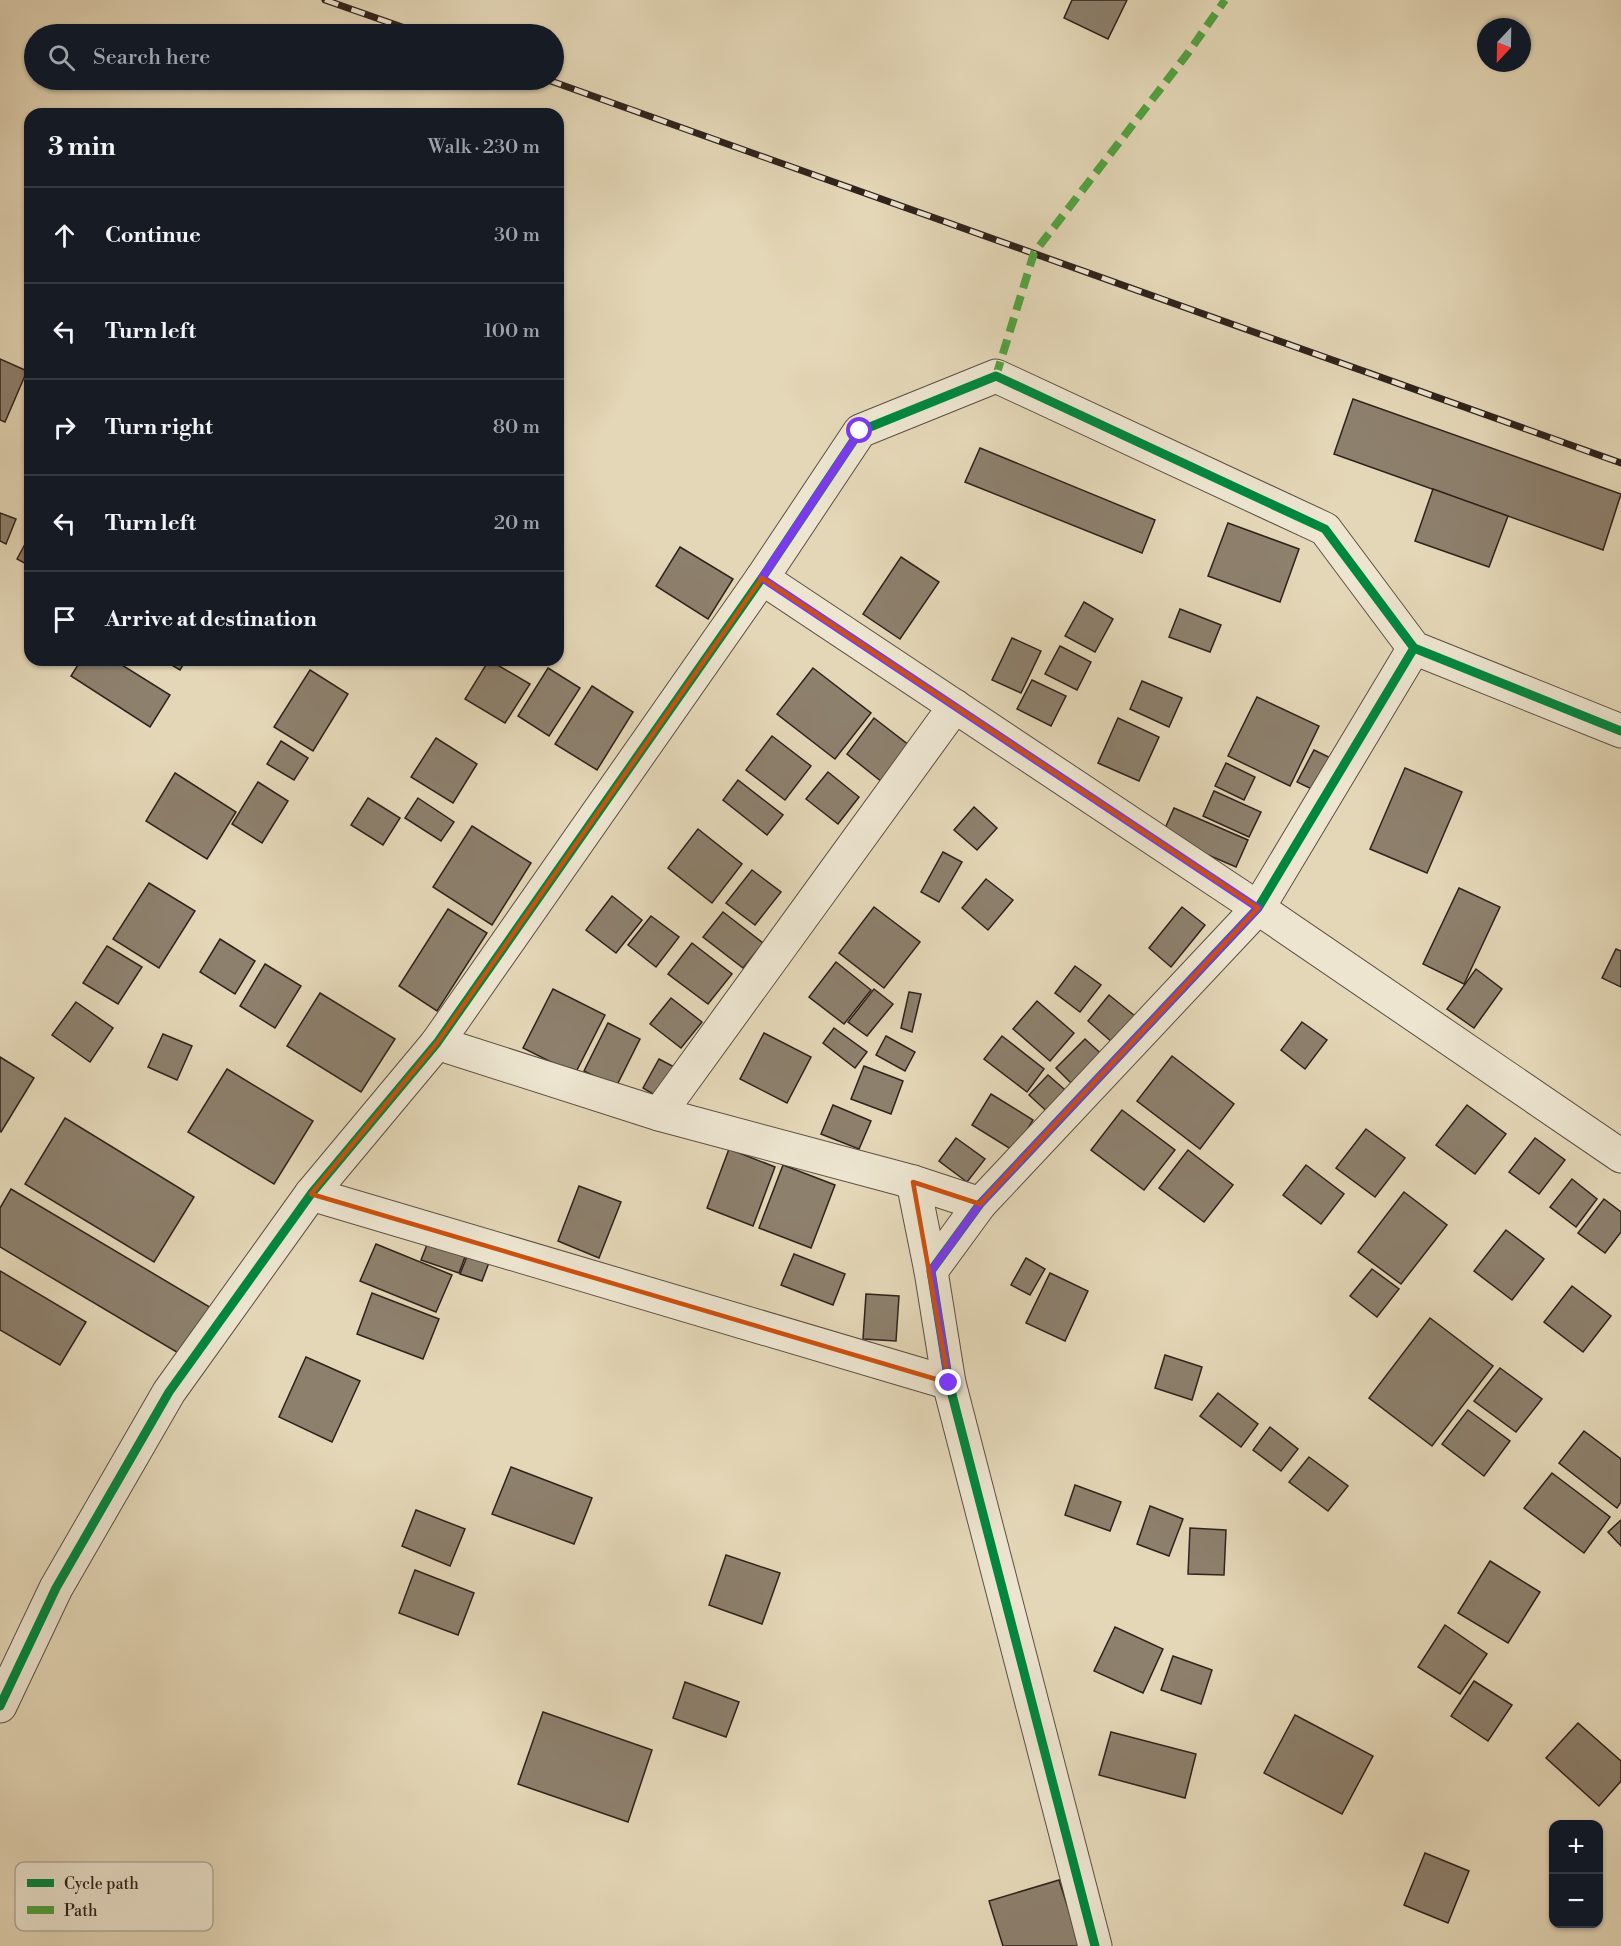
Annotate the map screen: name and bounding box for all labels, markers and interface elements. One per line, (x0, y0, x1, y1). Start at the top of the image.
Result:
north arrow (1477, 18, 1531, 72)
search box (24, 24, 564, 90)
icon: search (45, 41, 78, 74)
text: Search here (93, 44, 210, 71)
text: 3 min (48, 131, 116, 163)
text: Walk · 230 m (428, 135, 540, 160)
icon: ahead (48, 219, 81, 252)
text: Continue (105, 222, 201, 249)
text: 30 m (494, 223, 540, 248)
icon: left (48, 315, 81, 348)
text: Turn left (105, 318, 196, 345)
text: 100 m (484, 319, 540, 344)
icon: right (48, 411, 81, 444)
text: Turn right (105, 414, 213, 441)
text: 80 m (493, 415, 540, 440)
route start (846, 417, 872, 443)
icon: left (48, 507, 81, 540)
text: Turn left (105, 510, 196, 537)
text: 20 m (494, 511, 540, 536)
icon: arrive (48, 603, 81, 636)
text: Arrive at destination (105, 606, 317, 633)
route end (935, 1369, 961, 1395)
map controls (1549, 1820, 1603, 1928)
button: + (1549, 1820, 1603, 1874)
legend (15, 1862, 213, 1931)
text: Cycle path (64, 1874, 139, 1894)
button: − (1549, 1874, 1603, 1928)
text: Path (64, 1901, 98, 1921)

